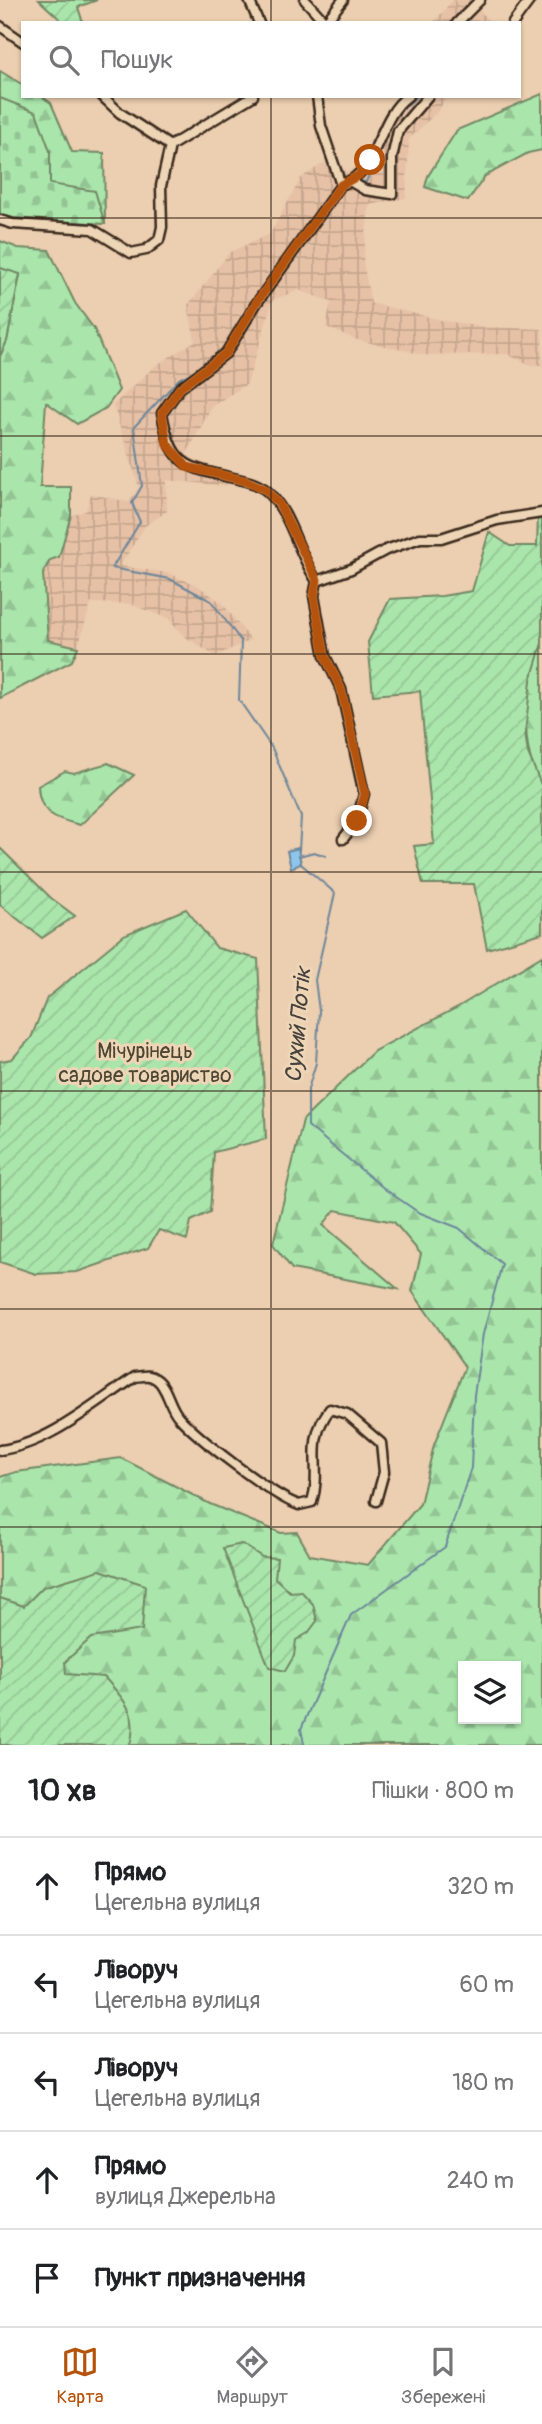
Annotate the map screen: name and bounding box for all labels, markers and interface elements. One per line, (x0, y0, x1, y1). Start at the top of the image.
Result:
search box (21, 21, 521, 98)
icon: search (45, 41, 83, 79)
text: Пошук (101, 44, 174, 76)
route start (354, 144, 385, 175)
route end (341, 805, 372, 836)
water label: Сухий Потік (279, 964, 318, 1084)
park label: Мічурінець садове товариство (58, 1038, 232, 1089)
map controls (458, 1661, 521, 1724)
button: layers (458, 1661, 521, 1724)
text: 10 хв (28, 1772, 97, 1809)
text: Пішки · 800 m (372, 1776, 514, 1805)
text: Прямо (95, 1856, 166, 1888)
icon: ahead (28, 1867, 66, 1905)
text: 320 m (447, 1872, 514, 1901)
text: Цегельна вулиця (95, 1888, 260, 1917)
text: Ліворуч (95, 1954, 179, 1986)
icon: left (28, 1965, 66, 2003)
text: 60 m (459, 1970, 514, 1999)
text: Цегельна вулиця (95, 1986, 260, 2015)
text: Ліворуч (95, 2052, 179, 2084)
icon: left (28, 2063, 66, 2101)
text: 180 m (452, 2068, 514, 2097)
text: Цегельна вулиця (95, 2084, 260, 2113)
text: Прямо (95, 2150, 166, 2182)
icon: ahead (28, 2161, 66, 2199)
text: 240 m (447, 2166, 514, 2195)
text: вулиця Джерельна (95, 2182, 276, 2211)
icon: arrive (28, 2259, 66, 2297)
text: Пункт призначення (95, 2262, 306, 2294)
tab: Карта (56, 2343, 104, 2409)
tab: Маршрут (217, 2343, 288, 2409)
tab: Збережені (401, 2343, 486, 2409)

